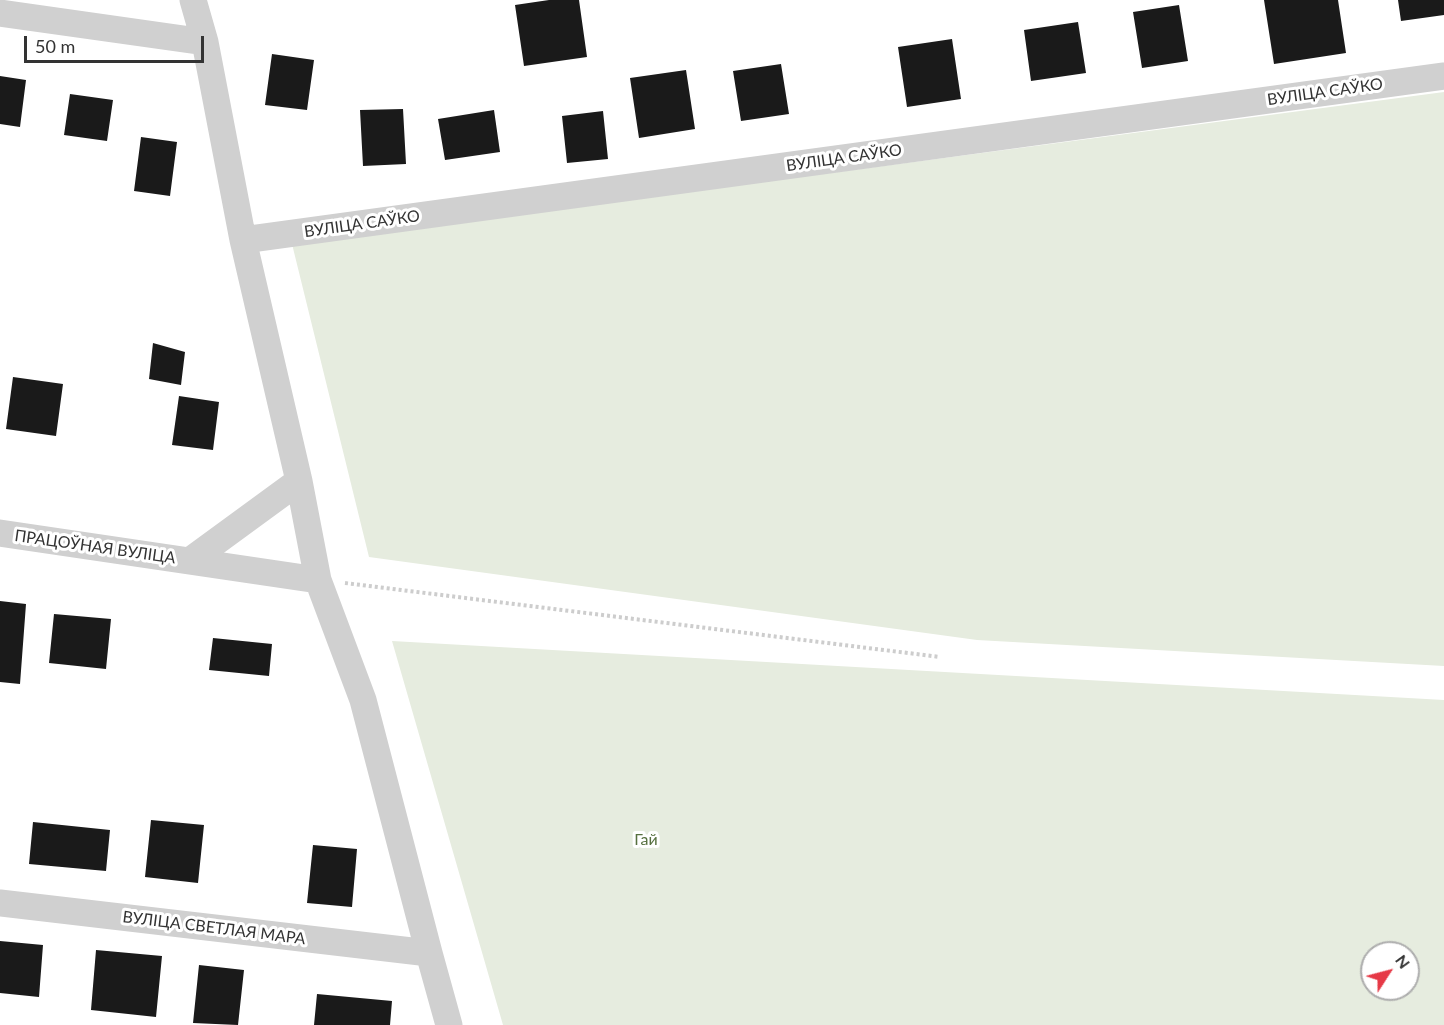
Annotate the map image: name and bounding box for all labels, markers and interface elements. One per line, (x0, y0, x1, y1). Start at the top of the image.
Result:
scale bar (27, 24, 207, 62)
text: 50 m (35, 35, 75, 57)
street label: ВУЛІЦА САЎКО (1266, 74, 1384, 110)
street label: ВУЛІЦА САЎКО (785, 140, 903, 176)
street label: ВУЛІЦА САЎКО (303, 206, 421, 242)
street label: ПРАЦОЎНАЯ ВУЛІЦА (13, 526, 177, 568)
park label: Гай (634, 830, 658, 850)
street label: ВУЛІЦА СВЕТЛАЯ МАРА (121, 907, 307, 949)
north arrow (1360, 941, 1420, 1001)
text: N (1392, 951, 1415, 972)

